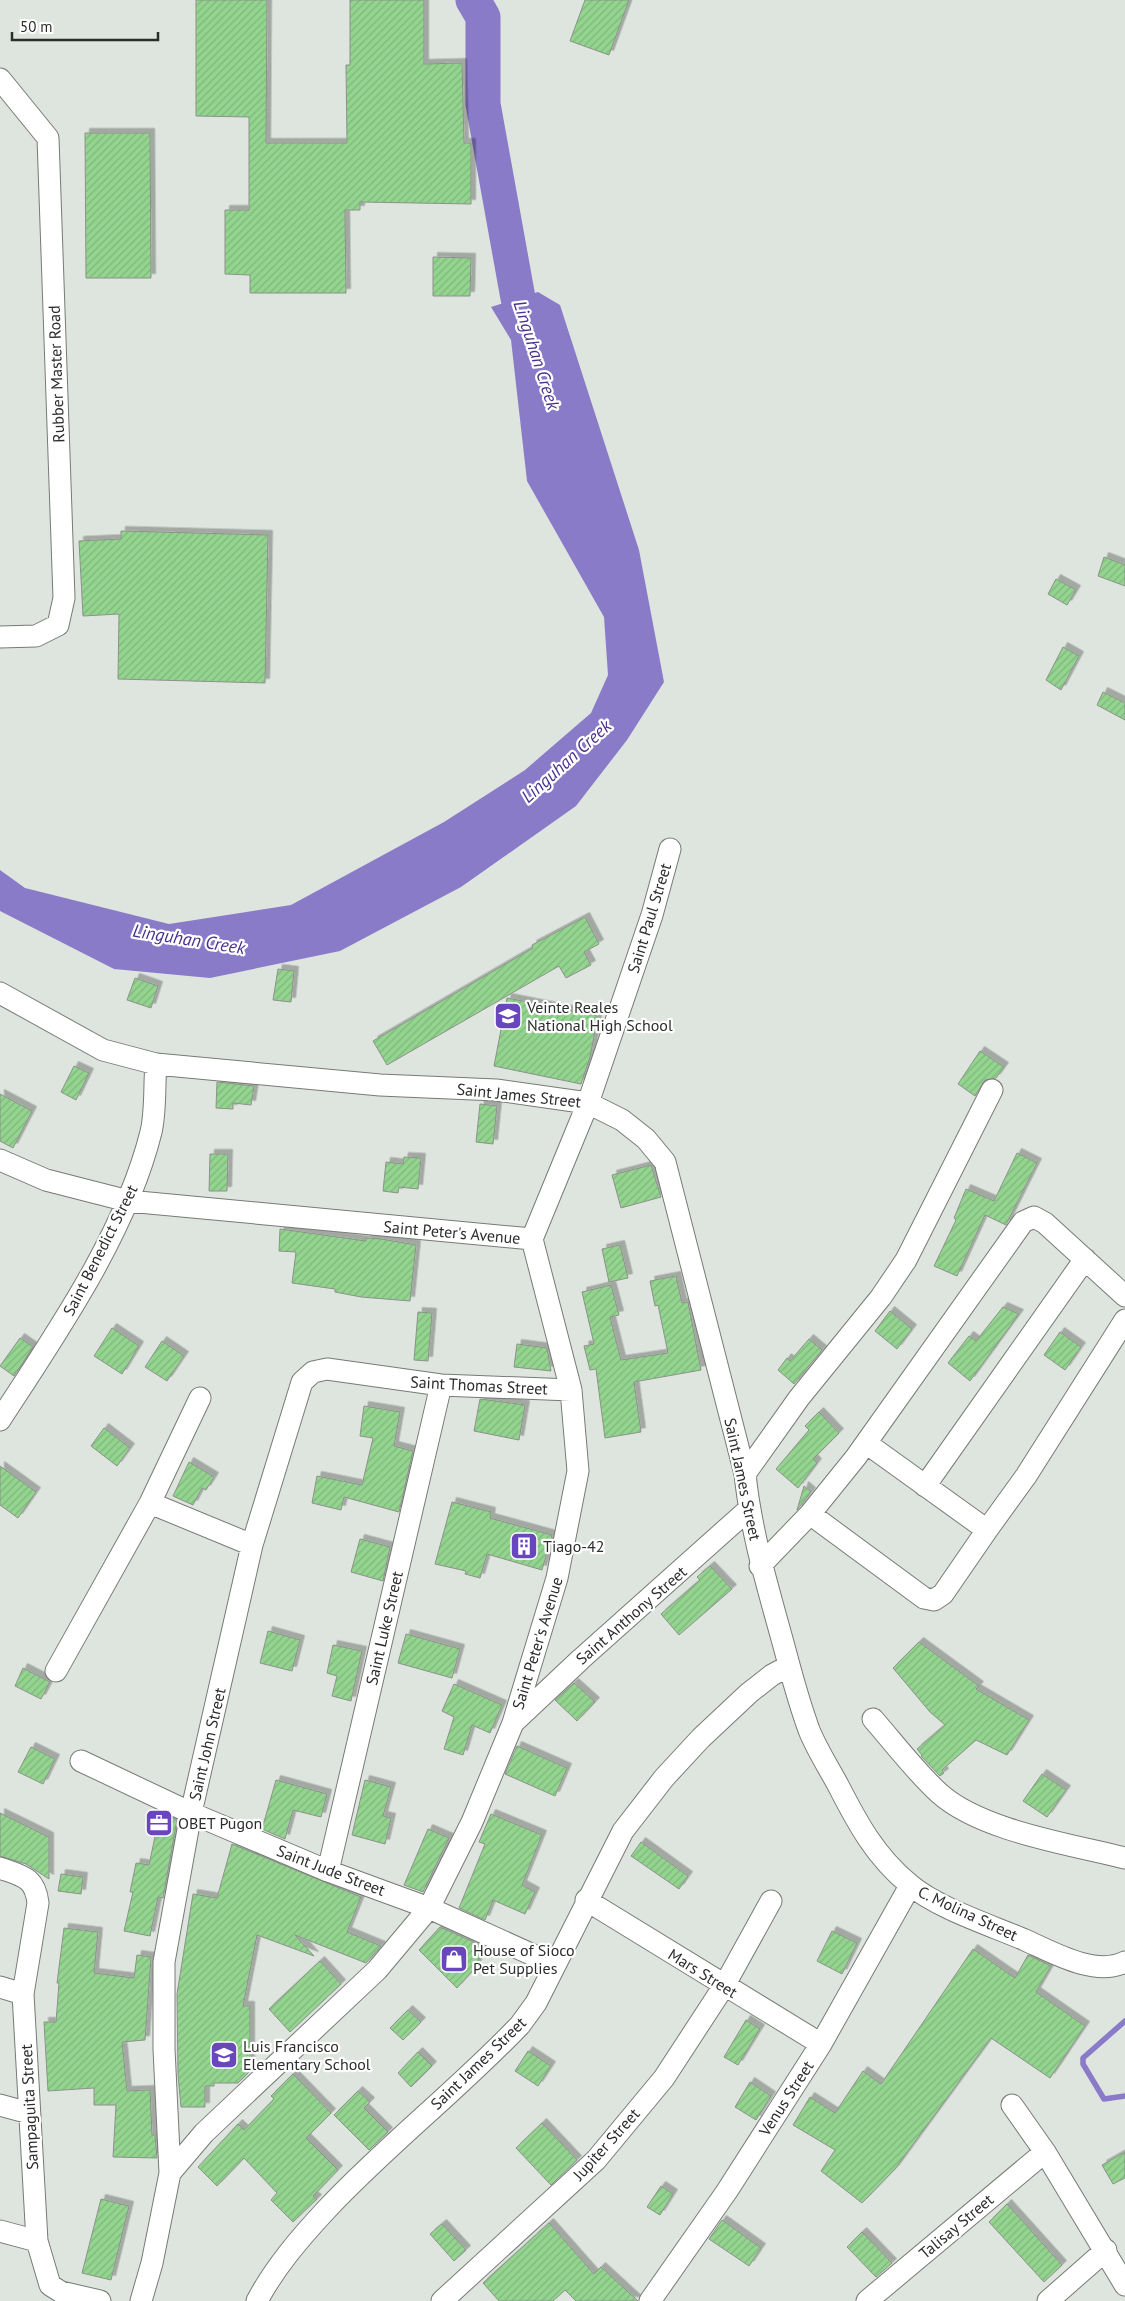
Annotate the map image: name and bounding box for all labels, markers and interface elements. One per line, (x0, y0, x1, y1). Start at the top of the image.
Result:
scale bar (12, 10, 159, 42)
text: 50 m (20, 17, 53, 36)
water label: Linguhan Creek (509, 297, 566, 413)
street label: Rubber Master Road (44, 305, 68, 443)
water label: Linguhan Creek (516, 714, 617, 808)
street label: Saint Paul Street (623, 860, 675, 975)
water label: Linguhan Creek (131, 919, 248, 959)
place label: Veinte Reales National High School (526, 997, 673, 1035)
school or university icon: Veinte Reales National High School (493, 1001, 523, 1031)
street label: Saint James Street (456, 1079, 583, 1112)
street label: Saint Benedict Street (58, 1181, 142, 1319)
street label: Saint Peter's Avenue (383, 1216, 521, 1248)
street label: Saint Thomas Street (410, 1371, 549, 1399)
street label: Saint James Street (720, 1416, 766, 1543)
building icon: Tiago-42 (509, 1531, 539, 1561)
place label: Tiago-42 (543, 1536, 604, 1556)
street label: Saint Anthony Street (571, 1561, 691, 1669)
street label: Saint Luke Street (361, 1568, 407, 1687)
street label: Saint Peter's Avenue (507, 1574, 567, 1712)
street label: Saint John Street (184, 1685, 230, 1802)
office icon: OBET Pugon (144, 1808, 174, 1838)
place label: OBET Pugon (178, 1813, 262, 1833)
street label: Saint Jude Street (274, 1840, 388, 1900)
street label: C. Molina Street (915, 1881, 1022, 1945)
place label: House of Sioco Pet Supplies (473, 1940, 575, 1978)
shop icon: House of Sioco Pet Supplies (439, 1944, 469, 1974)
street label: Mars Street (665, 1944, 742, 2002)
street label: Saint James Street (426, 2012, 530, 2114)
place label: Luis Francisco Elementary School (243, 2036, 371, 2074)
school or university icon: Luis Francisco Elementary School (209, 2040, 239, 2070)
street label: Sampaguita Street (16, 2043, 42, 2170)
street label: Venus Street (754, 2056, 818, 2140)
street label: Jupiter Street (568, 2103, 644, 2185)
street label: Talisay Street (915, 2189, 998, 2263)

